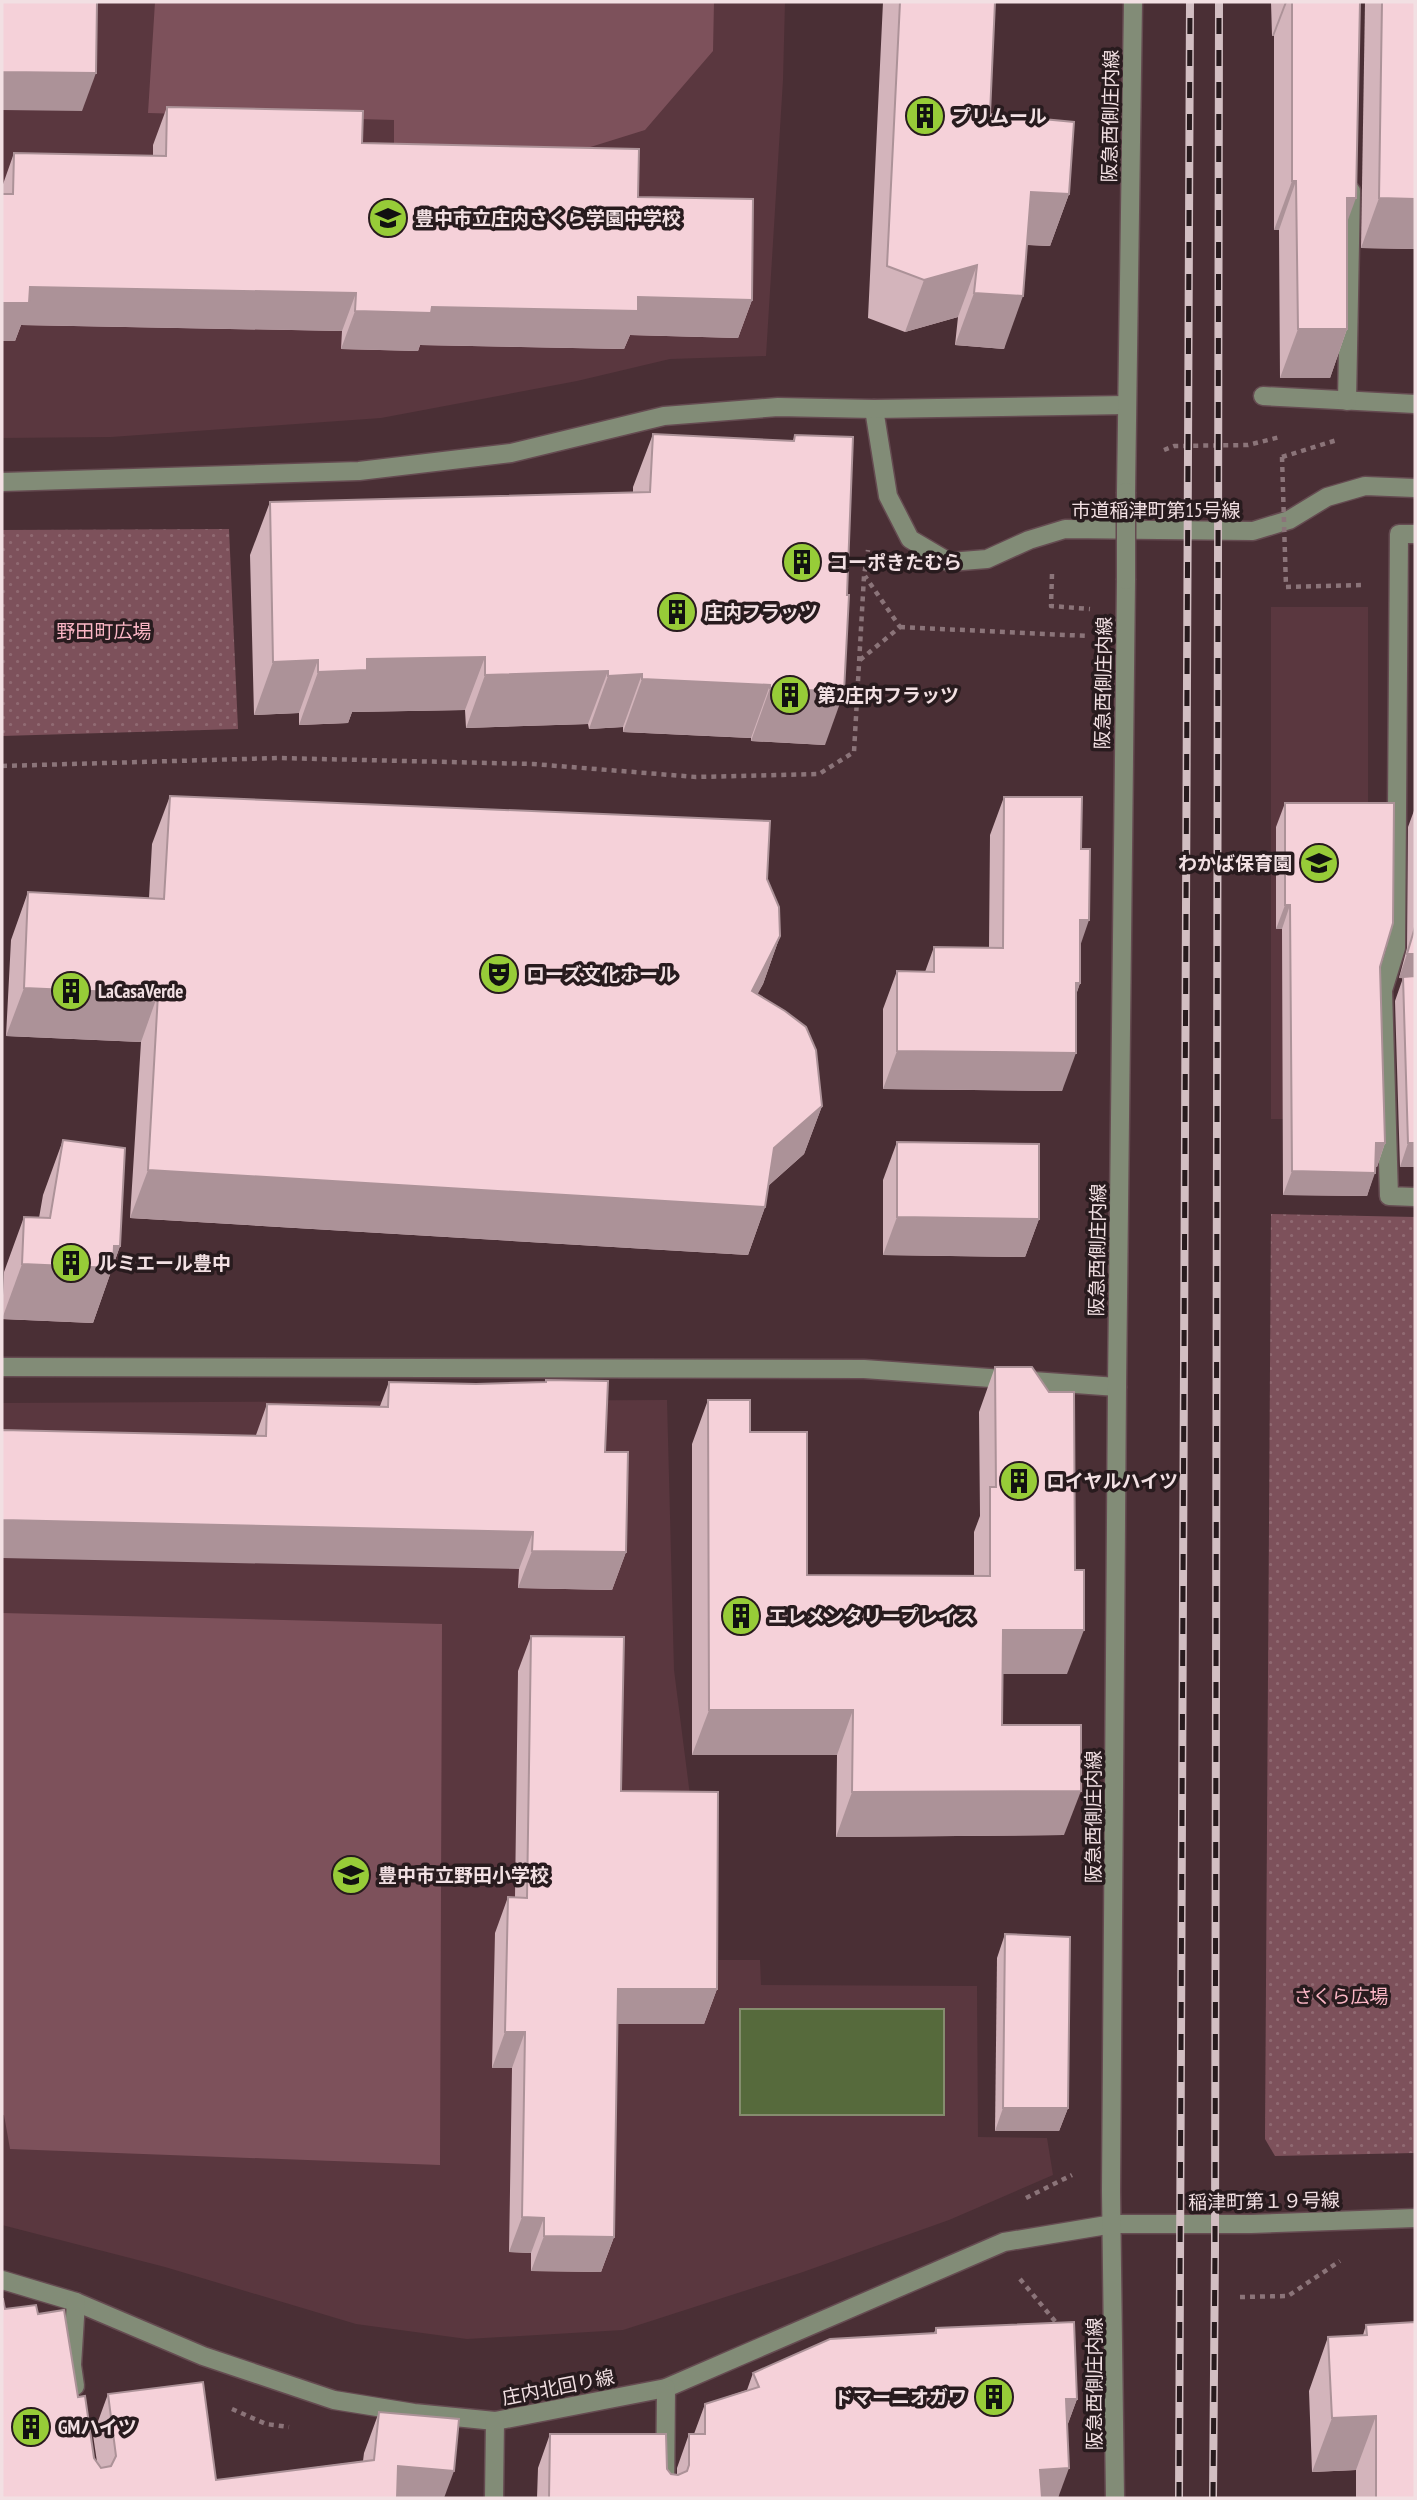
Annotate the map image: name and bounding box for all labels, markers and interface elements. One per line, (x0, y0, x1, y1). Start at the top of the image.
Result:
street label: 阪急西側庄内線 (1097, 49, 1123, 183)
building icon: プリムール (904, 95, 946, 137)
place label: プリムール (952, 104, 1047, 128)
school or university icon: 豊中市立庄内さくら学園中学校 (367, 197, 409, 239)
place label: 豊中市立庄内さくら学園中学校 (415, 206, 681, 230)
street label: 市道稲津町第15号線 (1071, 498, 1241, 522)
building icon: コーポきたむら (781, 541, 823, 583)
place label: コーポきたむら (829, 550, 962, 574)
building icon: 庄内フラッツ (656, 591, 698, 633)
place label: 庄内フラッツ (704, 600, 818, 624)
street label: 阪急西側庄内線 (1090, 616, 1116, 750)
park label: 野田町広場 (56, 619, 152, 643)
building icon: 第2庄内フラッツ (769, 674, 811, 716)
place label: 第2庄内フラッツ (817, 683, 959, 707)
school or university icon: わかば保育園 (1298, 842, 1340, 884)
place label: わかば保育園 (1178, 851, 1292, 875)
theatre icon: ローズ文化ホール (478, 953, 520, 995)
place label: ローズ文化ホール (526, 962, 677, 986)
building icon: LaCasaVerde (50, 970, 92, 1012)
place label: LaCasaVerde (98, 979, 183, 1003)
street label: 阪急西側庄内線 (1084, 1183, 1110, 1317)
building icon: ルミエール豊中 (50, 1242, 92, 1284)
place label: ルミエール豊中 (98, 1251, 231, 1275)
building icon: ロイヤルハイツ (998, 1460, 1040, 1502)
place label: ロイヤルハイツ (1046, 1469, 1178, 1493)
building icon: エレメンタリープレイス (720, 1595, 762, 1637)
place label: エレメンタリープレイス (768, 1604, 975, 1628)
street label: 阪急西側庄内線 (1081, 1750, 1105, 1884)
school or university icon: 豊中市立野田小学校 (330, 1854, 372, 1896)
place label: 豊中市立野田小学校 (378, 1863, 549, 1887)
park label: さくら広場 (1293, 1984, 1389, 2008)
street label: 稲津町第１９号線 (1188, 2188, 1340, 2214)
street label: 阪急西側庄内線 (1082, 2317, 1106, 2451)
street label: 庄内北回り線 (500, 2364, 616, 2410)
building icon: ドマーニオガワ (973, 2376, 1015, 2418)
place label: ドマーニオガワ (834, 2385, 967, 2409)
building icon: GMハイツ (10, 2406, 52, 2448)
place label: GMハイツ (58, 2415, 137, 2439)

